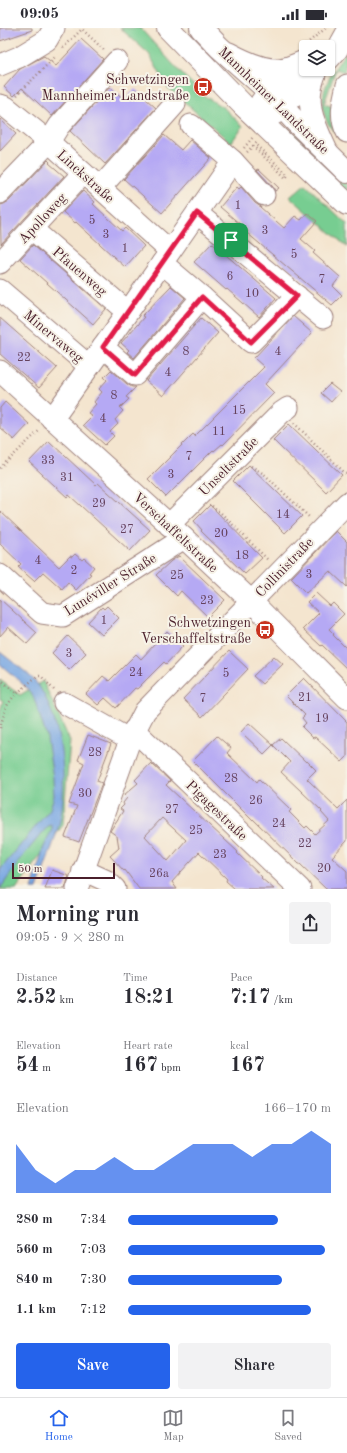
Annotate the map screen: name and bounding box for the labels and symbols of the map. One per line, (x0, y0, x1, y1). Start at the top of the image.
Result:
street label: Mannheimer Landstraße (215, 44, 331, 157)
place label: Schwetzingen Mannheimer Landstraße (42, 73, 189, 103)
bus stop icon: Schwetzingen Mannheimer Landstraße (192, 76, 214, 98)
street label: Linckstraße (54, 148, 117, 206)
street label: Apolloweg (16, 190, 70, 247)
house number: 1 (235, 200, 241, 212)
house number: 5 (89, 214, 96, 227)
pin (214, 223, 248, 257)
house number: 3 (262, 225, 268, 237)
house number: 3 (103, 229, 109, 241)
house number: 1 (122, 243, 128, 255)
street label: Pfauenweg (50, 245, 109, 299)
house number: 5 (291, 248, 298, 261)
house number: 6 (227, 271, 234, 283)
house number: 7 (319, 274, 325, 286)
house number: 10 (245, 288, 259, 300)
street label: Minervaweg (21, 308, 86, 366)
house number: 8 (183, 346, 190, 358)
house number: 4 (275, 346, 282, 358)
house number: 22 (17, 352, 31, 364)
house number: 4 (165, 367, 172, 379)
house number: 8 (111, 390, 118, 402)
house number: 15 (232, 404, 246, 417)
house number: 4 (100, 413, 107, 425)
house number: 11 (212, 426, 226, 438)
street label: Unseltstraße (196, 434, 261, 499)
house number: 7 (186, 451, 192, 463)
house number: 33 (41, 455, 55, 467)
house number: 3 (168, 469, 174, 481)
house number: 31 (60, 472, 74, 484)
street label: Verschaffeltstraße (130, 490, 220, 575)
house number: 29 (92, 498, 106, 510)
house number: 14 (276, 509, 290, 521)
house number: 27 (120, 524, 134, 536)
house number: 20 (214, 528, 228, 540)
street label: Collinistraße (253, 535, 316, 600)
house number: 18 (235, 550, 249, 562)
street label: Lunéviller Straße (62, 551, 159, 619)
house number: 4 (35, 555, 42, 567)
house number: 2 (71, 565, 77, 577)
house number: 25 (170, 569, 184, 582)
house number: 3 (306, 569, 312, 581)
house number: 23 (200, 595, 214, 607)
house number: 1 (101, 615, 107, 627)
place label: Schwetzingen Verschaffeltstraße (141, 616, 251, 646)
bus stop icon: Schwetzingen Verschaffeltstraße (254, 619, 276, 641)
house number: 3 (66, 648, 72, 660)
house number: 24 (129, 667, 143, 679)
house number: 5 (223, 667, 230, 680)
house number: 21 (298, 692, 312, 704)
house number: 7 (200, 693, 206, 705)
house number: 19 (315, 713, 329, 725)
house number: 28 (88, 747, 102, 759)
house number: 28 (224, 773, 238, 785)
street label: Pigagestraße (183, 778, 250, 843)
house number: 30 (78, 788, 92, 800)
house number: 26 (249, 795, 263, 807)
house number: 27 (165, 804, 179, 816)
house number: 24 (272, 818, 286, 830)
house number: 25 (189, 824, 203, 837)
house number: 22 (298, 838, 312, 850)
house number: 23 (213, 849, 227, 861)
scale bar (12, 861, 115, 880)
house number: 20 (317, 863, 331, 875)
house number: 26a (149, 868, 169, 880)

